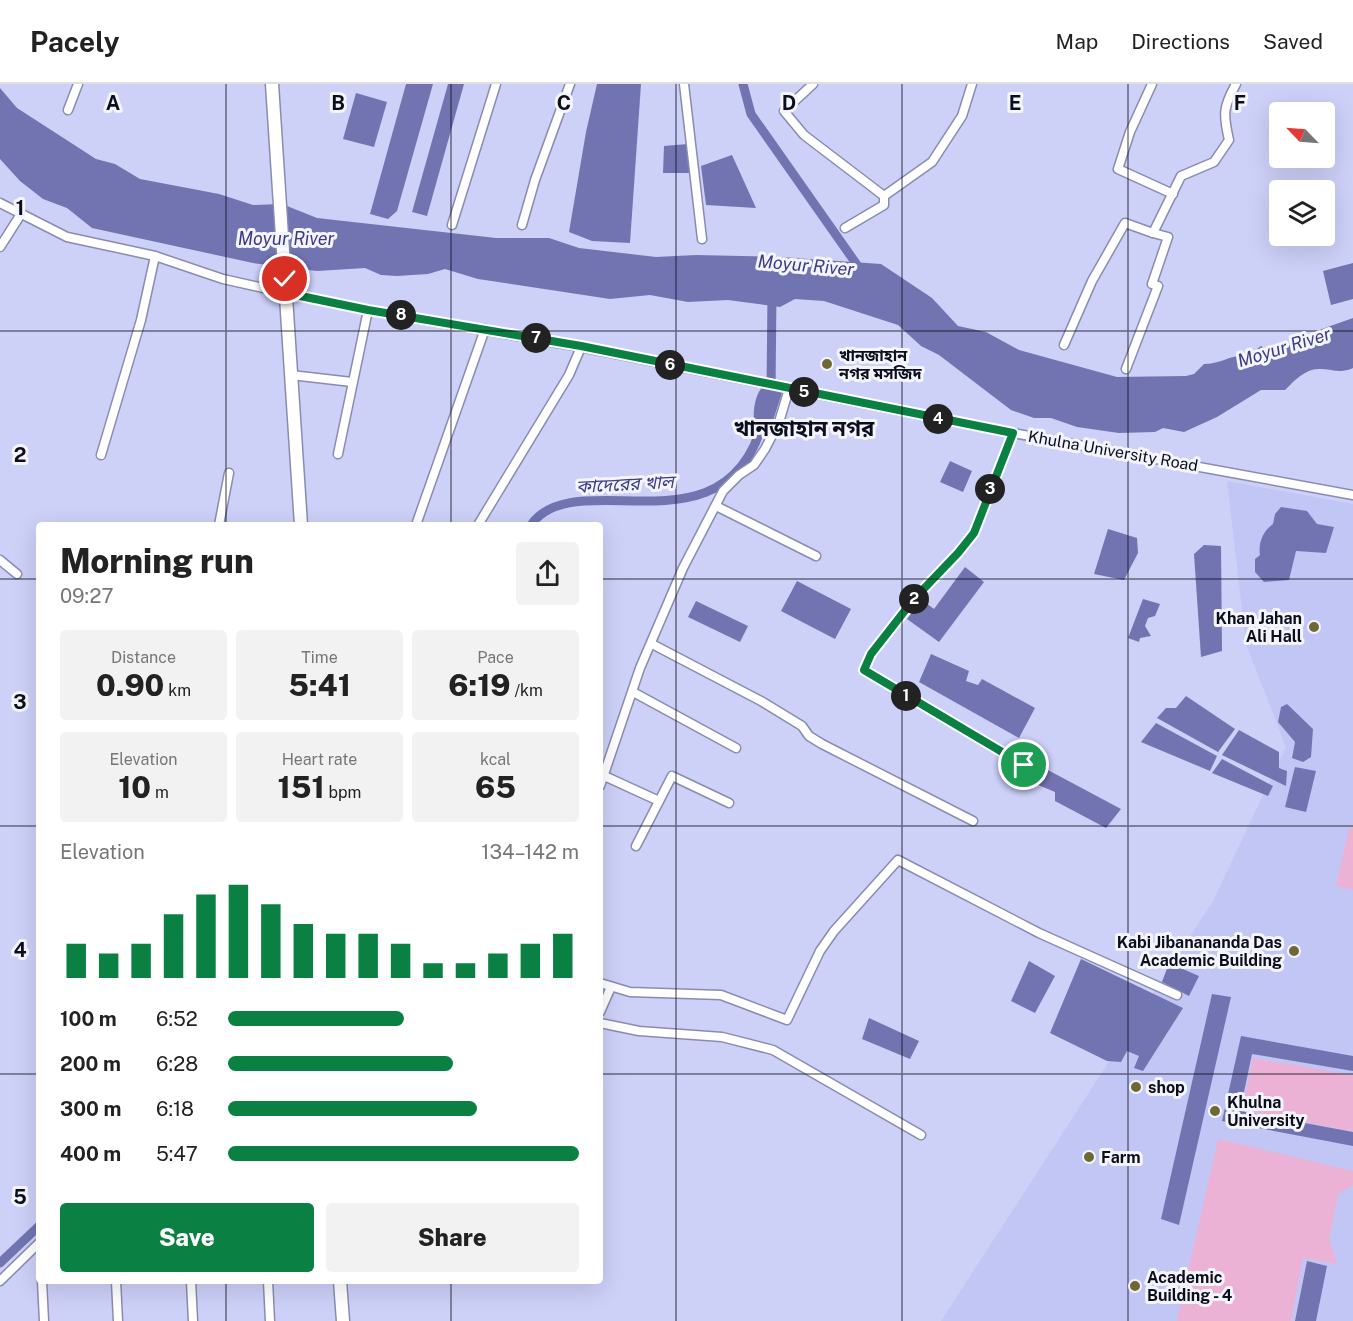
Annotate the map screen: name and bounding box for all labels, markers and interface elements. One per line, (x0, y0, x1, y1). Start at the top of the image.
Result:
text: Pacely (30, 25, 119, 58)
text: Map (1056, 29, 1098, 54)
text: Directions (1131, 29, 1230, 54)
text: Saved (1263, 29, 1323, 54)
text: A (106, 91, 120, 115)
text: B (331, 91, 345, 115)
text: C (557, 91, 571, 115)
text: D (782, 91, 796, 115)
text: E (1009, 91, 1021, 115)
text: F (1234, 91, 1246, 115)
north arrow (1269, 102, 1335, 168)
map controls (1269, 102, 1335, 246)
button: layers (1269, 180, 1335, 246)
text: 1 (16, 196, 24, 220)
water label: Moyur River (238, 228, 334, 249)
water label: Moyur River (757, 250, 855, 280)
pin (259, 253, 310, 304)
icon: check (268, 262, 301, 295)
pin: 8 (386, 300, 416, 330)
text: 8 (396, 305, 406, 324)
pin: 7 (521, 323, 551, 353)
water label: Moyur River (1235, 323, 1333, 371)
text: 7 (531, 328, 541, 347)
place label: খানজাহান নগর মসজিদ (838, 346, 922, 383)
pin: 6 (655, 350, 685, 380)
text: 6 (665, 355, 675, 374)
marker: খানজাহান নগর মসজিদ (820, 357, 834, 371)
pin: 5 (789, 377, 819, 407)
text: 5 (799, 382, 809, 401)
pin: 4 (923, 404, 953, 434)
text: 4 (933, 409, 943, 428)
district label: খানজাহান নগর (734, 415, 875, 441)
street label: Khulna University Road (1026, 427, 1200, 475)
text: 2 (14, 443, 26, 467)
water label: কাদেরের খাল (576, 471, 678, 497)
pin: 3 (975, 474, 1005, 504)
text: 3 (985, 479, 995, 498)
text: Morning run (60, 542, 254, 580)
button: share (516, 542, 579, 605)
text: 09:27 (60, 584, 113, 608)
pin: 2 (899, 584, 929, 614)
text: 2 (909, 589, 919, 608)
place label: Khan Jahan Ali Hall (1215, 609, 1302, 646)
marker: Khan Jahan Ali Hall (1307, 620, 1321, 634)
text: Distance (111, 648, 176, 667)
text: Time (301, 648, 338, 667)
text: Pace (477, 648, 514, 667)
text: 0.90 (96, 667, 164, 703)
text: 5:41 (288, 667, 351, 703)
text: 6:19 (448, 667, 511, 703)
text: km (164, 681, 191, 700)
text: /km (511, 681, 543, 700)
pin: 1 (891, 681, 921, 711)
text: 1 (903, 686, 909, 705)
text: 3 (13, 690, 27, 714)
pin (998, 739, 1049, 790)
icon: arrive (1007, 748, 1040, 781)
text: Elevation (110, 750, 177, 769)
text: Heart rate (282, 750, 357, 769)
text: kcal (480, 750, 511, 769)
text: 10 (118, 769, 151, 805)
text: 151 (278, 769, 325, 805)
text: 65 (475, 769, 516, 805)
text: m (151, 783, 169, 802)
text: bpm (325, 783, 361, 802)
text: Elevation (60, 840, 145, 864)
text: 134–142 m (481, 840, 579, 864)
place label: Kabi Jibanananda Das Academic Building (1117, 933, 1282, 970)
text: 4 (13, 938, 27, 962)
marker: Kabi Jibanananda Das Academic Building (1287, 944, 1301, 958)
text: 100 m (60, 1007, 117, 1031)
text: 6:52 (156, 1007, 198, 1031)
text: 200 m (60, 1052, 121, 1076)
text: 6:28 (156, 1052, 198, 1076)
place label: shop (1148, 1078, 1185, 1097)
marker: shop (1129, 1080, 1143, 1094)
place label: Khulna University (1227, 1093, 1305, 1130)
text: 300 m (60, 1097, 121, 1121)
text: 6:18 (156, 1097, 194, 1121)
marker: Khulna University (1208, 1104, 1222, 1118)
text: 400 m (60, 1142, 121, 1166)
text: 5:47 (156, 1142, 198, 1166)
place label: Farm (1101, 1148, 1141, 1167)
marker: Farm (1082, 1150, 1096, 1164)
text: 5 (13, 1185, 27, 1209)
button: Save (60, 1203, 314, 1272)
button: Share (326, 1203, 579, 1272)
place label: Academic Building - 4 (1147, 1268, 1233, 1305)
marker: Academic Building - 4 (1128, 1279, 1142, 1293)

